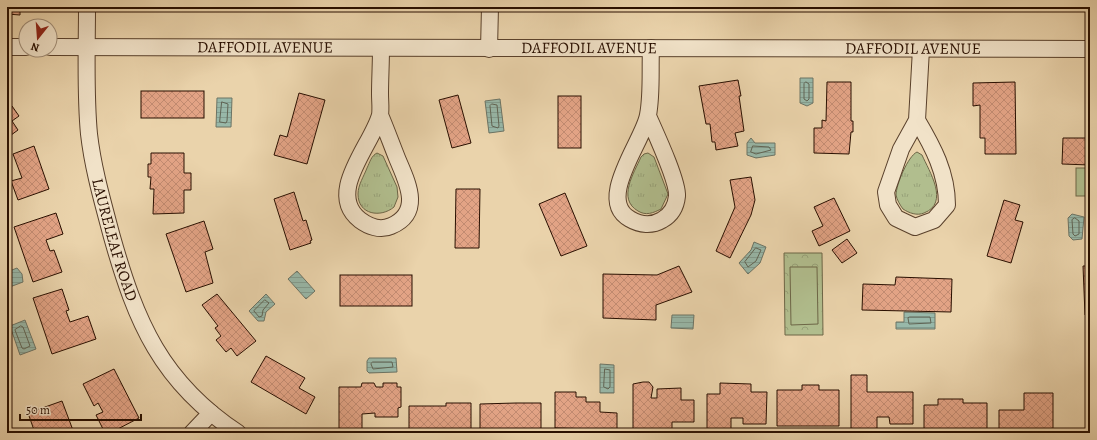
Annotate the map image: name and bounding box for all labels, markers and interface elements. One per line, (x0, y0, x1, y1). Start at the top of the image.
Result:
north arrow (18, 18, 58, 58)
street label: DAFFODIL AVENUE (197, 36, 333, 59)
street label: DAFFODIL AVENUE (521, 37, 657, 59)
street label: DAFFODIL AVENUE (845, 38, 981, 60)
text: N (29, 39, 41, 55)
street label: LAURELEAF ROAD (86, 176, 143, 304)
scale bar (20, 396, 141, 422)
text: 50 m (26, 402, 50, 418)

